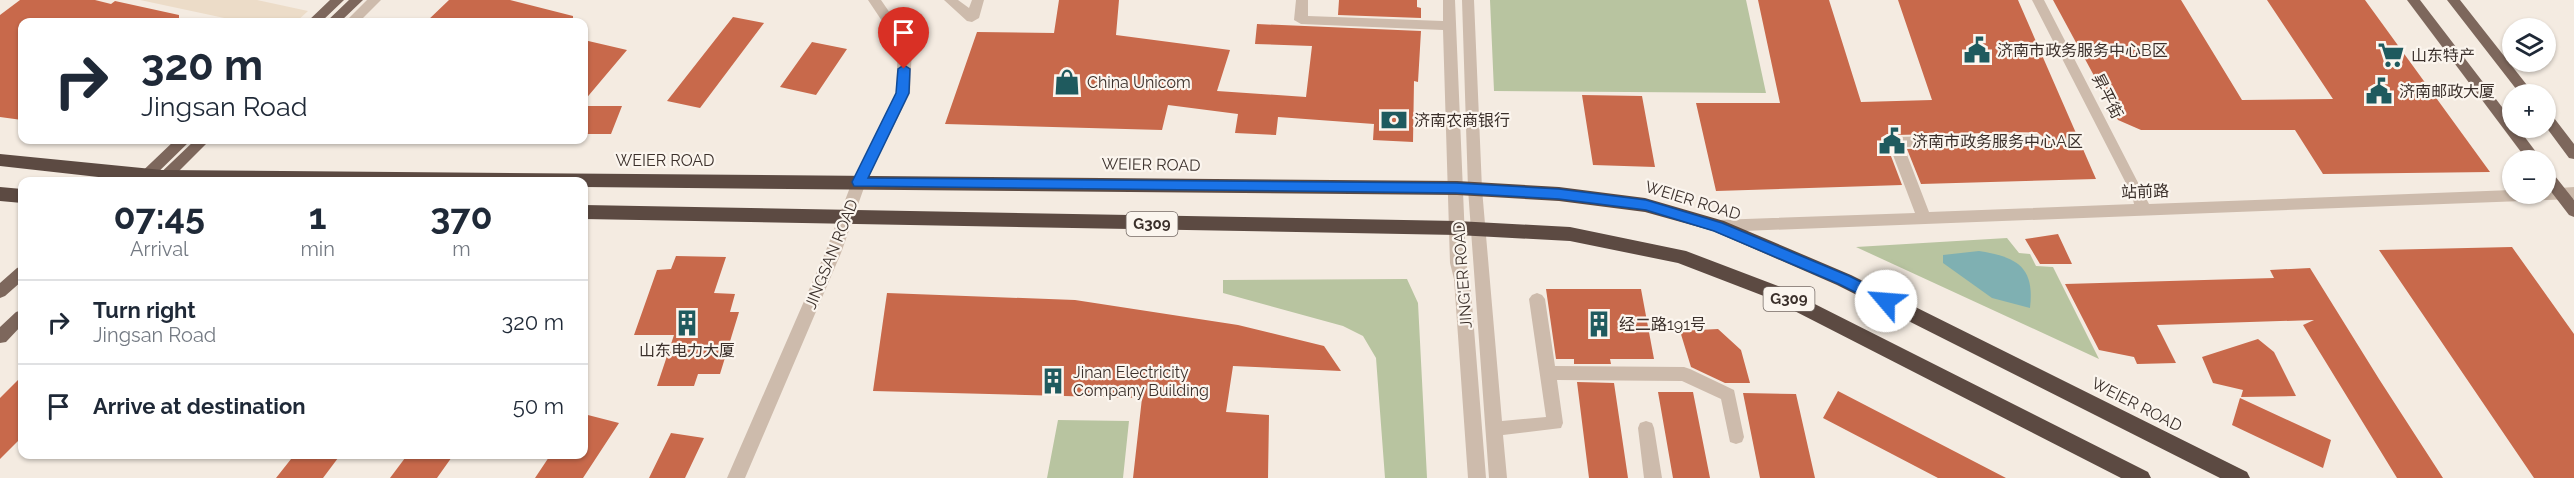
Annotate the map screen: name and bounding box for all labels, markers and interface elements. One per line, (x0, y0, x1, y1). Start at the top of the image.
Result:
pin (878, 7, 929, 69)
icon: arrive (887, 16, 920, 49)
map controls (2502, 18, 2556, 204)
button: layers (2502, 18, 2556, 72)
public building icon: 济南市政务服务中心B区 (1962, 35, 1992, 65)
supermarket icon: 山东特产 (2376, 40, 2406, 70)
text: 320 m (141, 41, 263, 90)
place label: 济南市政务服务中心B区 (1997, 41, 2168, 60)
icon: right (42, 42, 120, 120)
place label: 山东特产 (2411, 46, 2475, 65)
shop icon: China Unicom (1052, 67, 1082, 97)
street label: 昇平街 (2088, 71, 2127, 122)
place label: China Unicom (1087, 73, 1191, 92)
public building icon: 济南邮政大厦 (2364, 76, 2394, 106)
place label: 济南邮政大厦 (2399, 82, 2495, 101)
button: + (2502, 84, 2556, 138)
text: Jingsan Road (141, 91, 307, 122)
bank icon: 济南农商银行 (1379, 105, 1409, 135)
place label: 济南农商银行 (1414, 111, 1510, 130)
public building icon: 济南市政务服务中心A区 (1877, 126, 1907, 156)
place label: 济南市政务服务中心A区 (1912, 132, 2083, 151)
button: − (2502, 150, 2556, 204)
street label: WEIER ROAD (615, 151, 715, 170)
street label: WEIER ROAD (1101, 154, 1201, 175)
street label: WEIER ROAD (1643, 177, 1743, 224)
street label: 站前路 (2121, 181, 2169, 202)
text: 07:45 (113, 195, 205, 237)
text: 1 (309, 195, 327, 237)
text: 370 (430, 195, 493, 237)
street label: JINGSAN ROAD (801, 197, 862, 312)
road number: G309 (1126, 212, 1178, 236)
street label: JING'ER ROAD (1449, 221, 1476, 329)
text: Arrival (130, 237, 189, 261)
text: min (300, 237, 335, 261)
text: m (452, 237, 471, 261)
position arrow (1854, 269, 1918, 333)
road number: G309 (1764, 287, 1814, 311)
text: Turn right (93, 297, 196, 323)
icon: right (42, 306, 75, 339)
building icon: 山东电力大厦 (672, 308, 702, 338)
text: 320 m (501, 309, 564, 335)
building icon: 经二路191号 (1584, 309, 1614, 339)
place label: 经二路191号 (1619, 315, 1706, 334)
text: Jingsan Road (93, 323, 216, 347)
place label: 山东电力大厦 (639, 341, 735, 360)
place label: Jinan Electricity Company Building (1073, 363, 1209, 400)
building icon: Jinan Electricity Company Building (1038, 366, 1068, 396)
street label: WEIER ROAD (2088, 374, 2185, 435)
icon: arrive (42, 390, 75, 423)
text: Arrive at destination (93, 393, 306, 419)
text: 50 m (513, 393, 564, 419)

